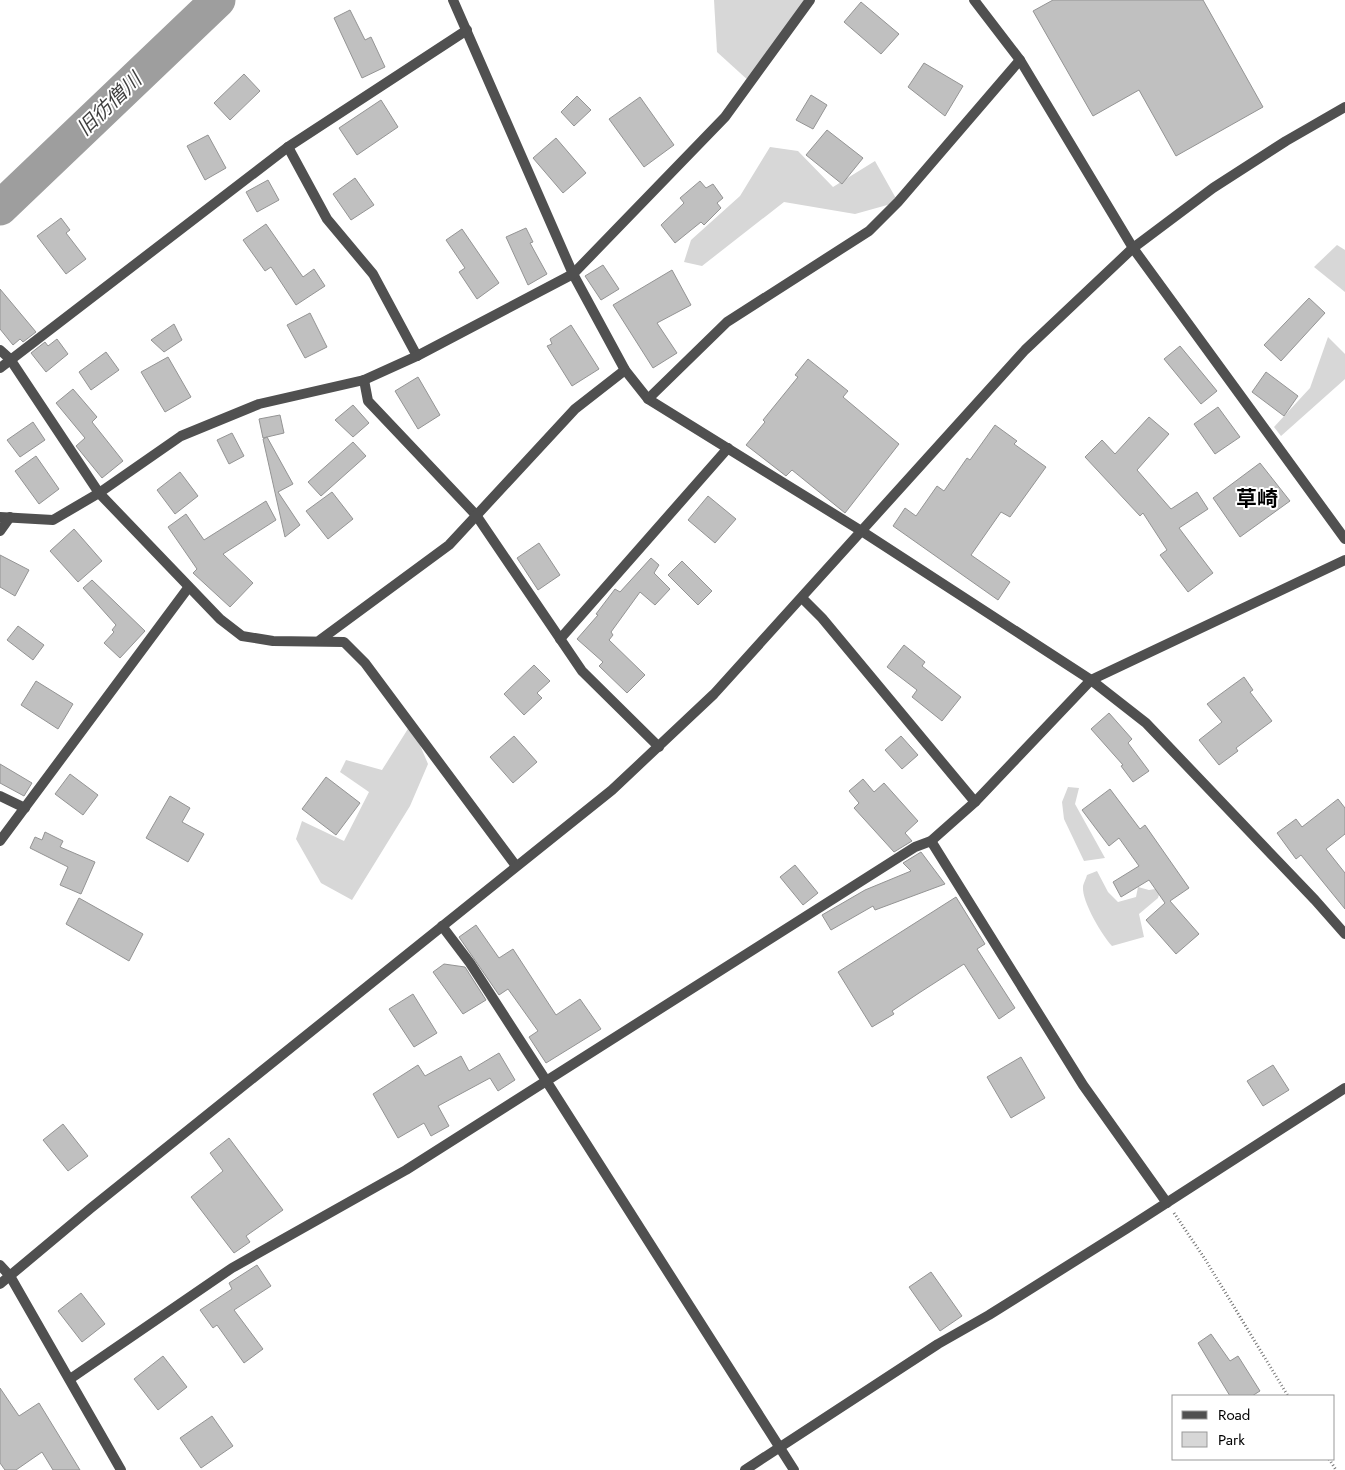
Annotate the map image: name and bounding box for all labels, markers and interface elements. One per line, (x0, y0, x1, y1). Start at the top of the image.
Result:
water label: 旧彷僧川 (71, 65, 150, 143)
district label: 草崎 (1236, 484, 1278, 514)
legend (1172, 1395, 1335, 1460)
text: Road (1218, 1404, 1250, 1426)
text: Park (1218, 1429, 1245, 1451)

